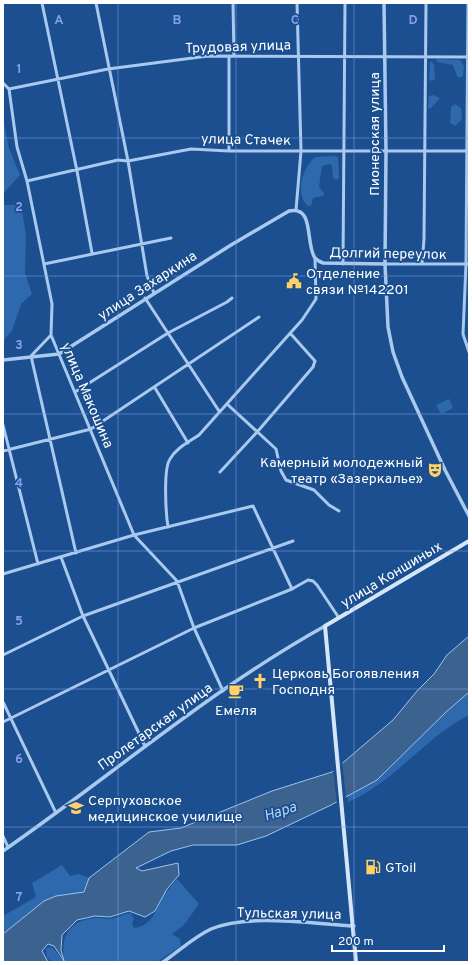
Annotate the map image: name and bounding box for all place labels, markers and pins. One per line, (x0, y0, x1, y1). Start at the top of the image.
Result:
place label: Отделение связи №142201 (306, 266, 409, 299)
public building icon: Отделение связи №142201 (285, 272, 303, 290)
place label: Камерный молодежный театр «Зазеркалье» (260, 455, 423, 488)
theatre icon: Камерный молодежный театр «Зазеркалье» (426, 461, 444, 479)
place label: Церковь Богоявления Господня (272, 666, 419, 699)
church icon: Церковь Богоявления Господня (251, 672, 269, 690)
cafe icon: Емеля (227, 682, 245, 700)
place label: Емеля (215, 703, 257, 720)
place label: Серпуховское медицинское училище (88, 793, 242, 826)
school or university icon: Серпуховское медицинское училище (67, 799, 85, 817)
fuel station icon: GToil (364, 858, 382, 876)
place label: GToil (385, 860, 416, 877)

